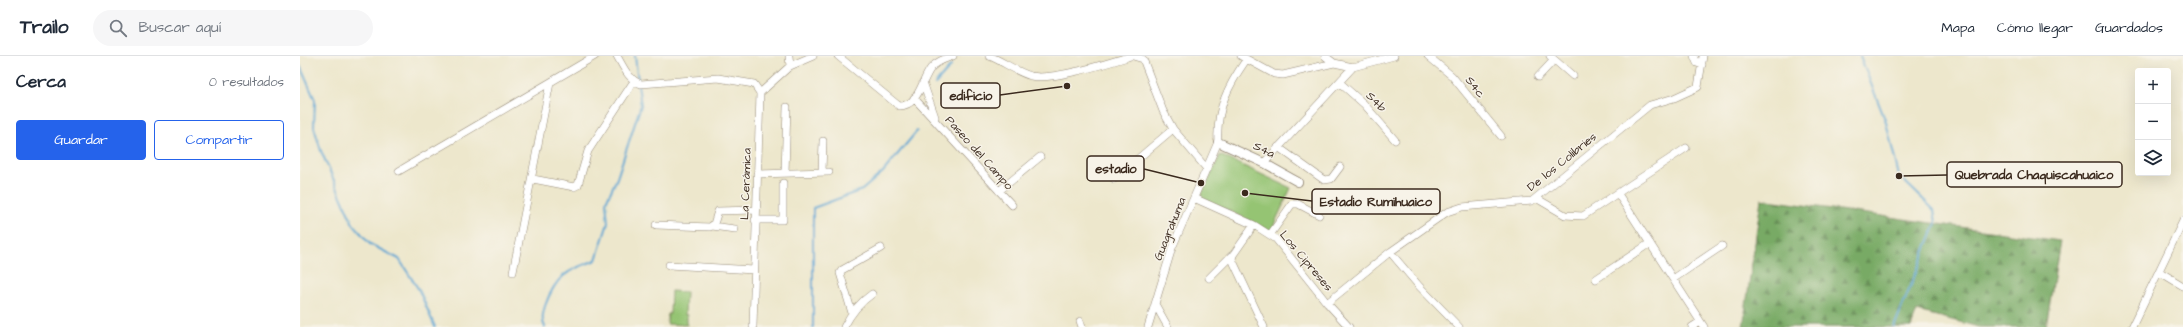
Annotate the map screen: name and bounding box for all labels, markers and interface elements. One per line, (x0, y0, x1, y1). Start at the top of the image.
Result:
search box (93, 10, 373, 46)
text: Trailo (20, 14, 69, 41)
icon: search (107, 17, 129, 39)
text: Buscar aquí (139, 17, 221, 38)
text: Mapa (1941, 18, 1975, 38)
text: Cómo llegar (1997, 18, 2073, 38)
text: Guardados (2095, 18, 2163, 38)
map controls (2135, 68, 2171, 176)
button: + (2135, 68, 2171, 104)
text: Cerca (16, 70, 66, 94)
text: 0 resultados (209, 73, 284, 91)
street label: S4c (1461, 73, 1489, 102)
callout: edificio (941, 83, 1000, 108)
text: edificio (949, 87, 993, 105)
street label: S4b (1362, 88, 1390, 116)
button: − (2135, 104, 2171, 140)
street label: Paseo del Campo (941, 112, 1017, 194)
button: Guardar (16, 120, 146, 160)
button: Compartir (154, 120, 284, 160)
street label: De los Colibries (1524, 129, 1600, 195)
street label: S4a (1250, 138, 1278, 162)
button: layers (2135, 140, 2171, 176)
street label: La Cerámica (736, 148, 756, 220)
callout: estadio (1087, 156, 1144, 181)
text: estadio (1094, 160, 1137, 178)
callout: Quebrada Chaquiscahuaico (1947, 162, 2122, 187)
text: Quebrada Chaquiscahuaico (1955, 166, 2114, 185)
callout: Estadio Rumihuaico (1312, 189, 1440, 214)
text: Estadio Rumihuaico (1320, 193, 1433, 211)
street label: Guagrahuma (1150, 195, 1191, 264)
street label: Los Cipreses (1276, 227, 1336, 295)

